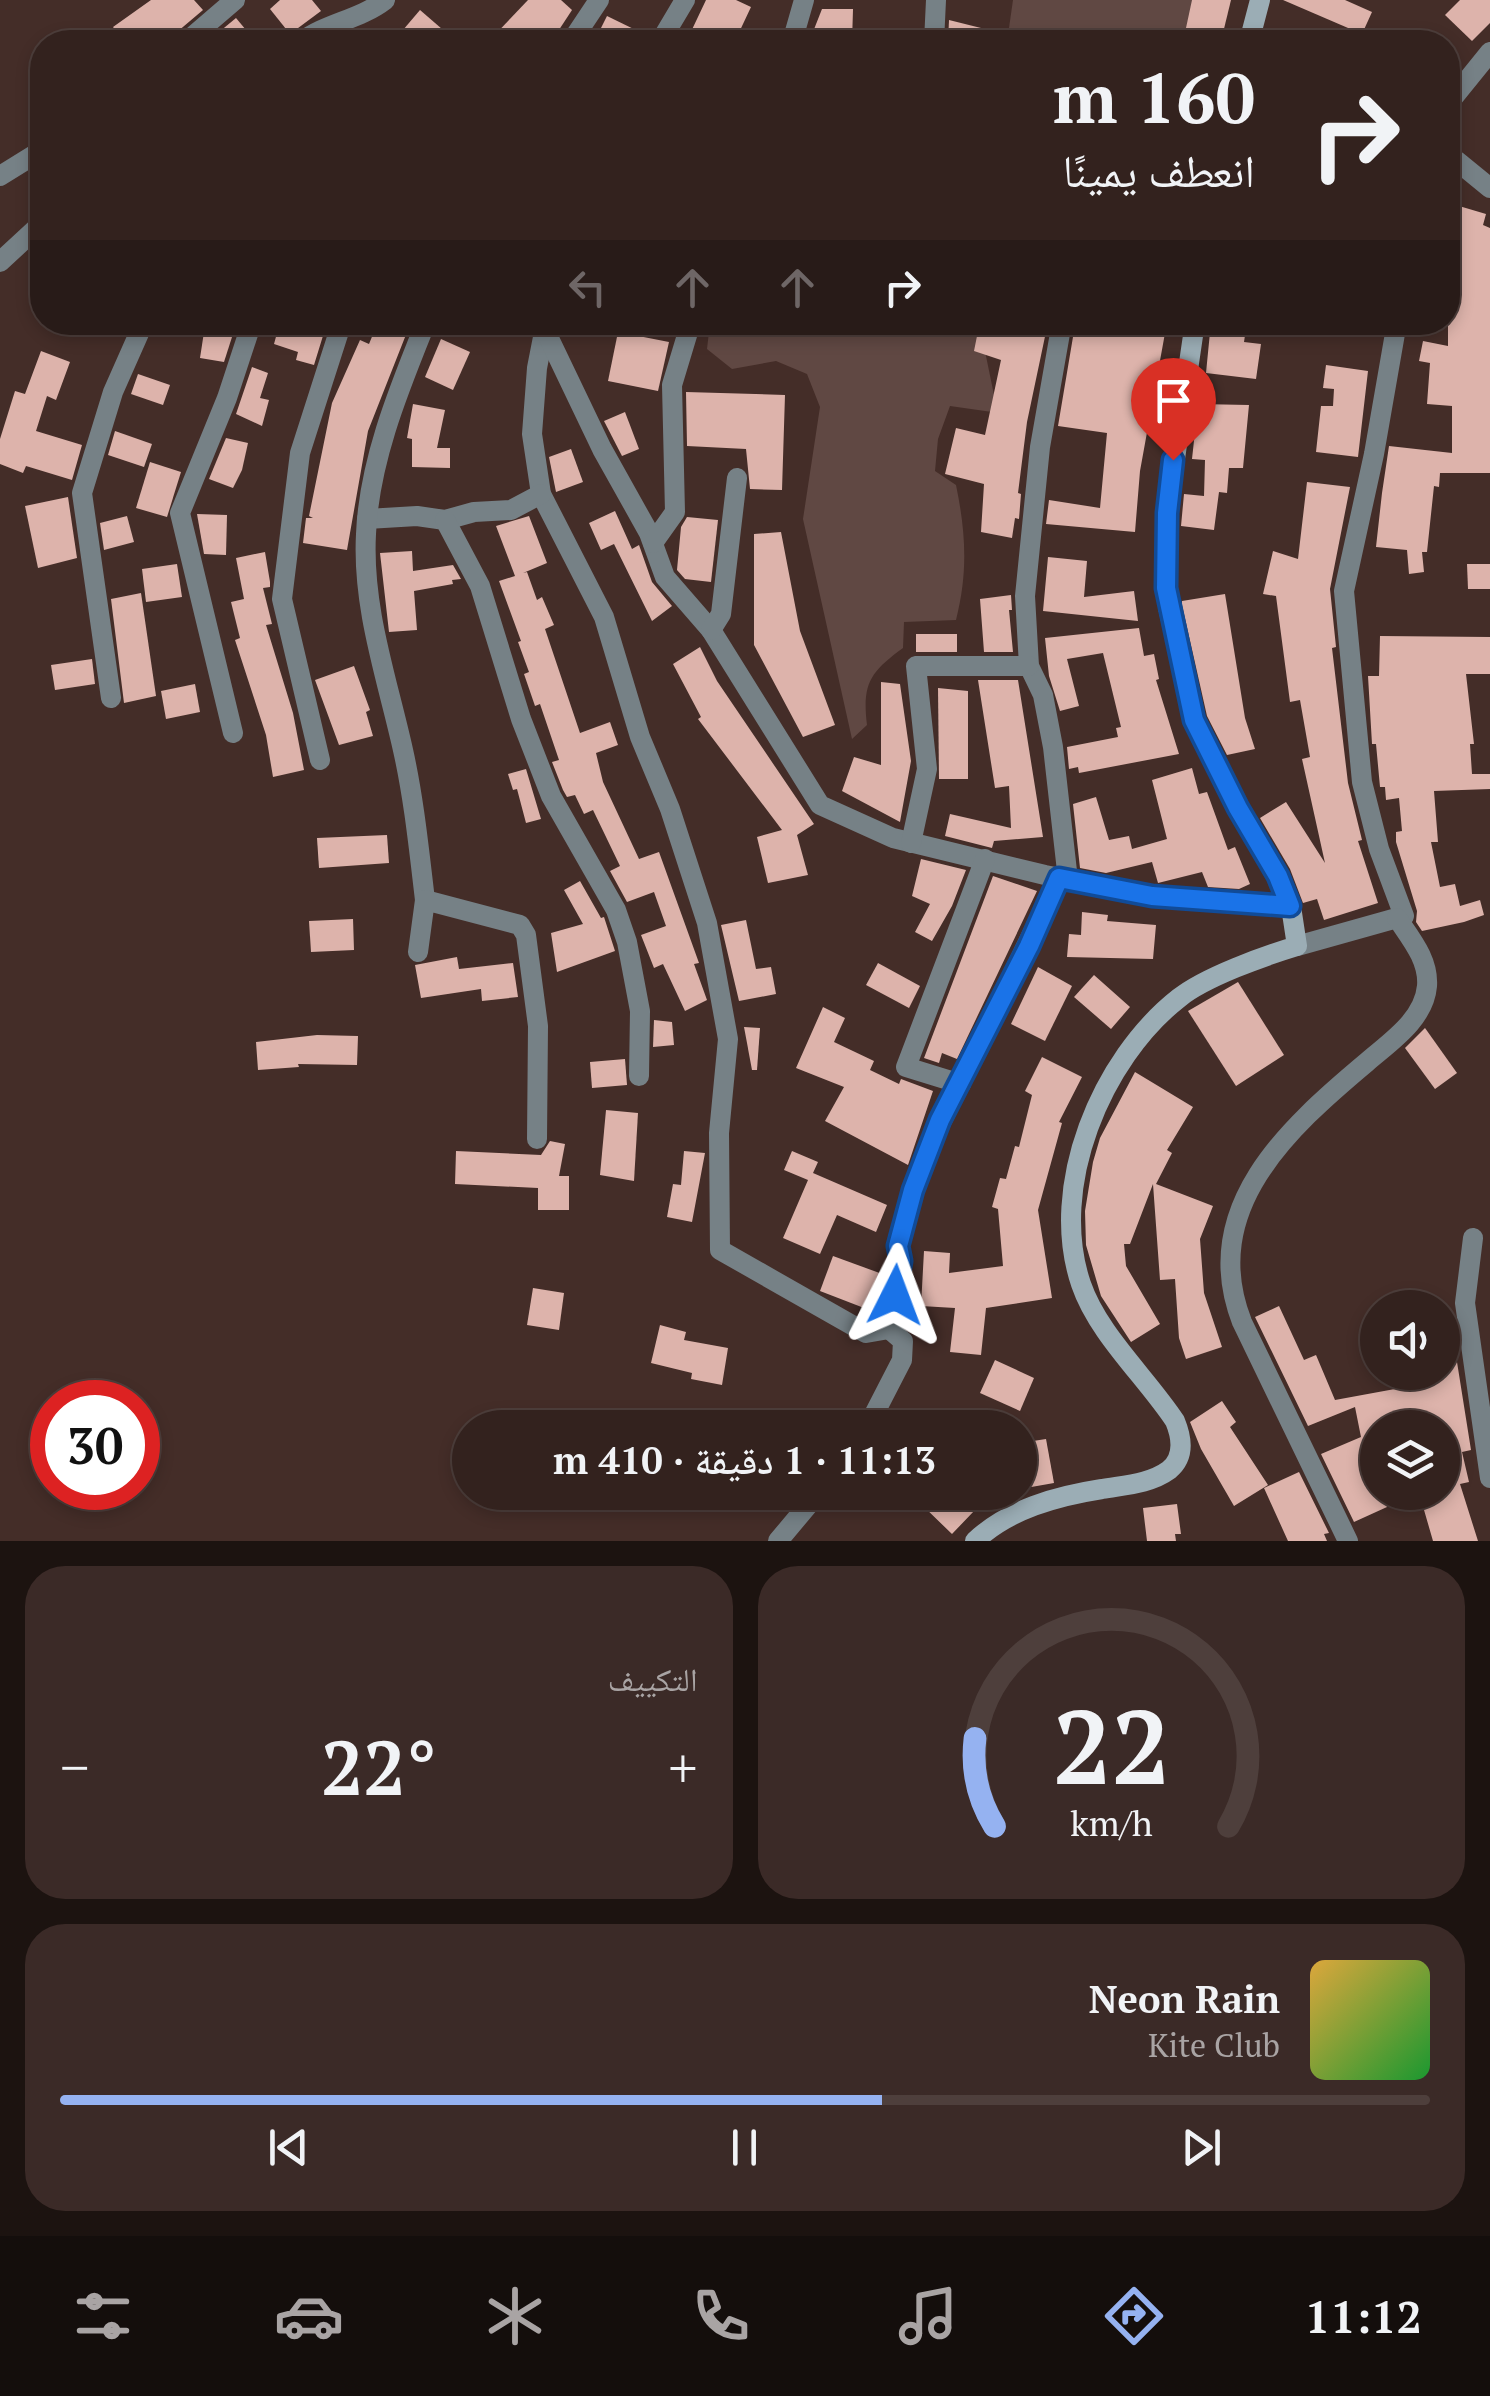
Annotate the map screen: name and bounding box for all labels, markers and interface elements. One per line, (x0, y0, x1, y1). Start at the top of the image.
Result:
text: 160 m (1053, 50, 1255, 143)
icon: right (1290, 70, 1420, 200)
text: انعطف يمينًا (1063, 140, 1255, 200)
icon: left (560, 260, 615, 315)
icon: ahead (665, 260, 720, 315)
icon: ahead (770, 260, 825, 315)
icon: right (875, 260, 930, 315)
pin (1131, 358, 1216, 461)
icon: arrive (1146, 373, 1201, 428)
position arrow (843, 1243, 947, 1347)
map controls (1360, 1290, 1460, 1510)
button: sound (1360, 1290, 1460, 1390)
speed limit sign: 30 (30, 1380, 160, 1510)
button: layers (1360, 1410, 1460, 1510)
text: 11:13 · 1 دقيقة · 410 m (553, 1435, 936, 1485)
text: التكييف (608, 1658, 698, 1700)
text: 22 (1052, 1676, 1170, 1814)
text: 22° (321, 1717, 437, 1816)
text: − (60, 1730, 89, 1803)
text: + (668, 1730, 697, 1803)
text: km/h (1070, 1799, 1153, 1846)
text: Neon Rain (1089, 1974, 1280, 2024)
text: Kite Club (1148, 2024, 1280, 2066)
icon: previous (261, 2120, 316, 2175)
icon: pause (717, 2120, 772, 2175)
icon: next (1174, 2120, 1229, 2175)
icon: filters (68, 2281, 138, 2351)
icon: car (274, 2281, 344, 2351)
icon: climate (480, 2281, 550, 2351)
icon: phone (686, 2281, 756, 2351)
icon: music (893, 2281, 963, 2351)
icon: directions (1099, 2281, 1169, 2351)
text: 11:12 (1305, 2286, 1422, 2346)

